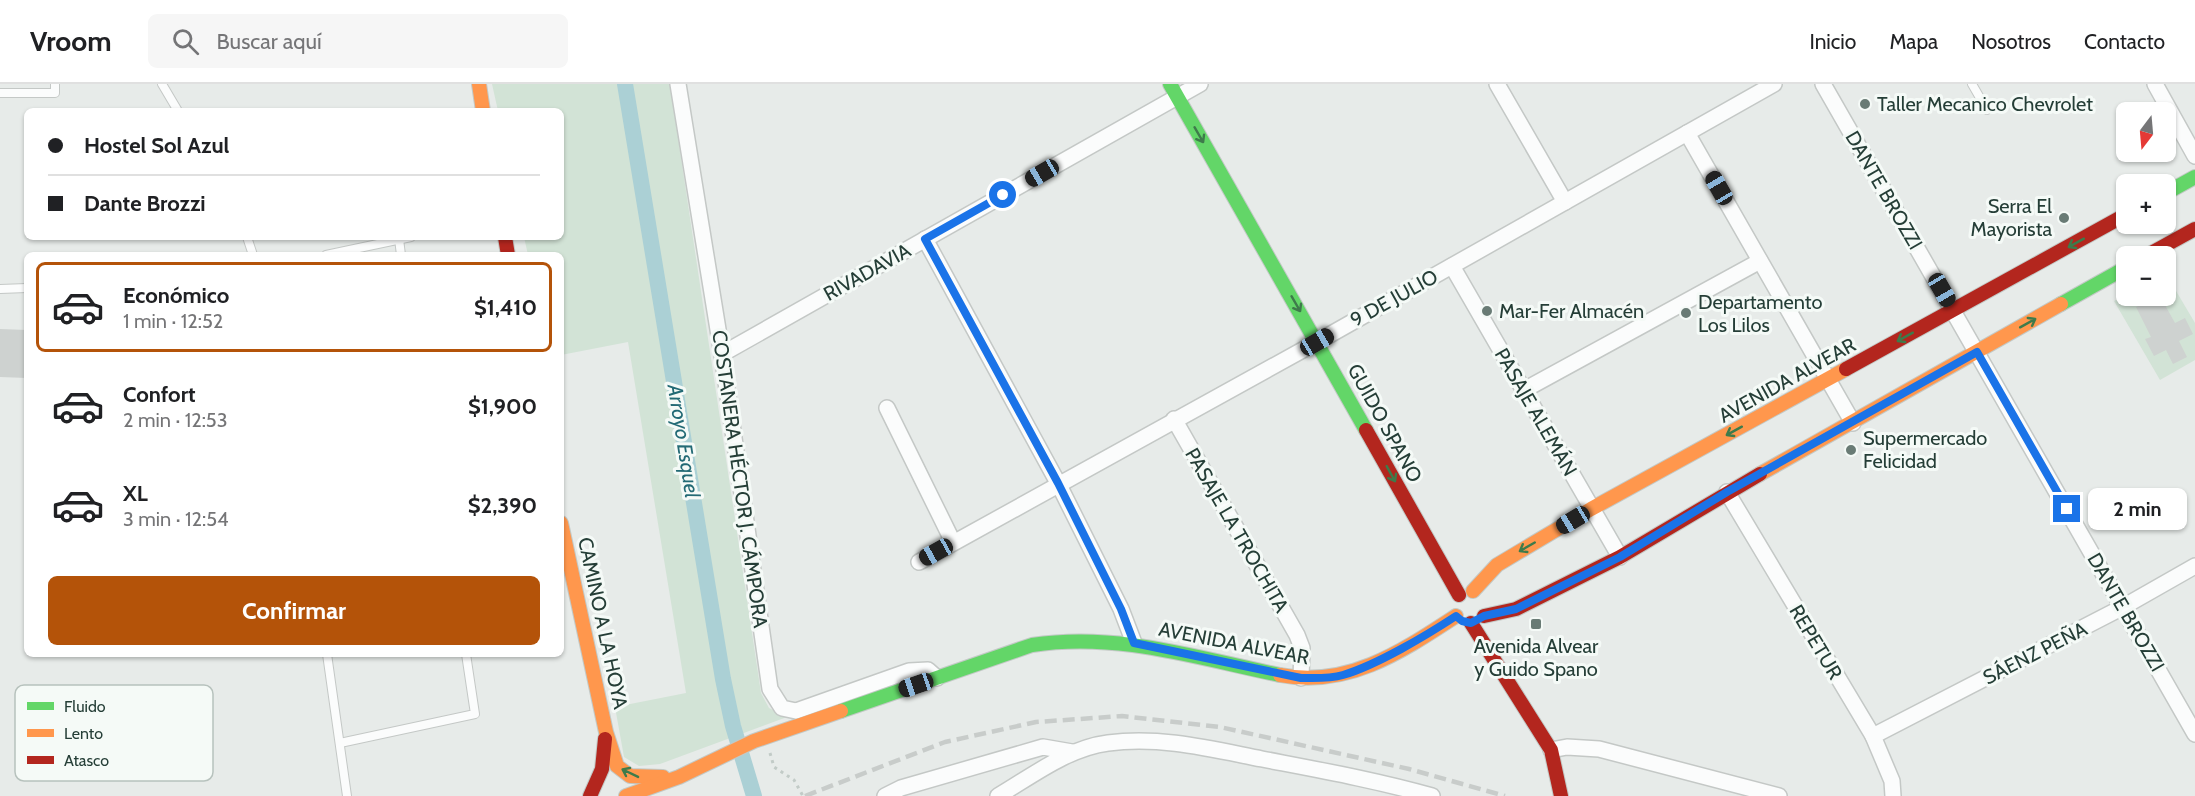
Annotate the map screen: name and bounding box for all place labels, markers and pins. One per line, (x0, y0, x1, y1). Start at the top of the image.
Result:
place label: Taller Mecanico Chevrolet (1877, 92, 2093, 116)
marker: Taller Mecanico Chevrolet (1858, 97, 1872, 111)
place label: Serra El Mayorista (1971, 194, 2052, 241)
marker: Serra El Mayorista (2057, 211, 2071, 225)
place label: Departamento Los Lilos (1698, 290, 1823, 337)
place label: Mar-Fer Almacén (1499, 299, 1644, 323)
marker: Mar-Fer Almacén (1480, 304, 1494, 318)
marker: Departamento Los Lilos (1679, 306, 1693, 320)
place label: Supermercado Felicidad (1863, 426, 1987, 473)
marker: Supermercado Felicidad (1844, 443, 1858, 457)
marker: Avenida Alvear y Guido Spano (1529, 617, 1543, 631)
place label: Avenida Alvear y Guido Spano (1474, 634, 1599, 681)

